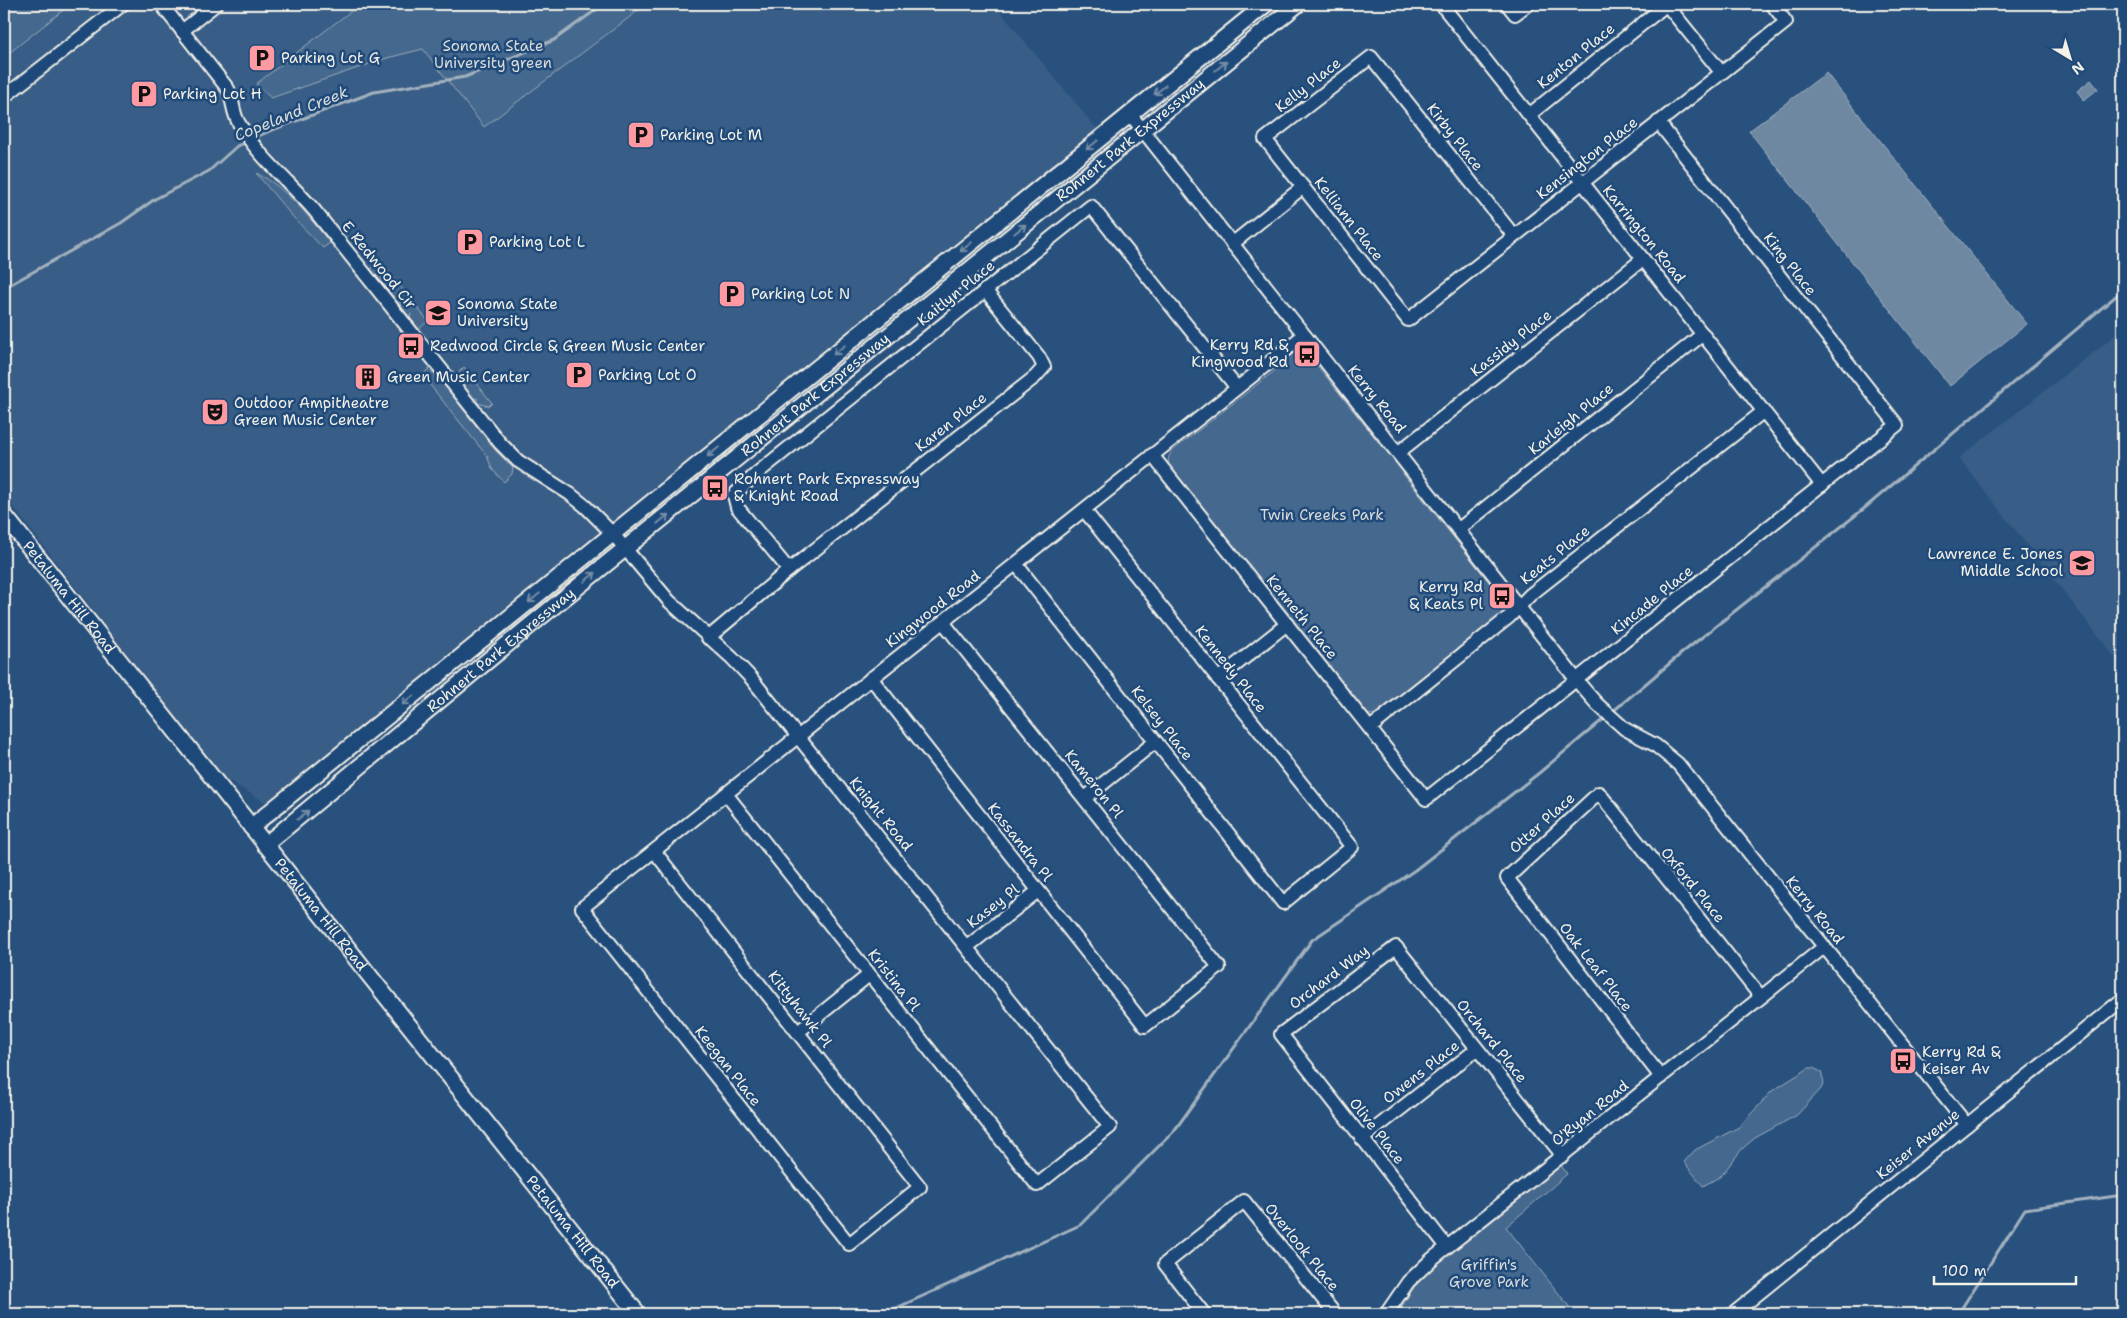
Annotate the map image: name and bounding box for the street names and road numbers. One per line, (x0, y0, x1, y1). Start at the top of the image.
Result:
street label: Kenton Place (1533, 19, 1619, 93)
street label: Kelly Place (1271, 53, 1345, 117)
street label: Rohnert Park Expressway (1051, 74, 1209, 206)
street label: Kirby Place (1422, 99, 1488, 175)
street label: Kensington Place (1532, 112, 1642, 204)
street label: Kelliann Place (1310, 173, 1388, 265)
street label: Karrington Road (1598, 181, 1690, 288)
street label: E Redwood Cir (337, 217, 421, 313)
street label: King Place (1759, 228, 1821, 300)
street label: Kaitlyn Place (913, 256, 999, 330)
street label: Kassidy Place (1466, 305, 1556, 381)
street label: Rohnert Park Expressway (737, 328, 894, 461)
street label: Kerry Road (1343, 361, 1411, 438)
street label: Karleigh Place (1524, 379, 1618, 459)
street label: Karen Place (911, 388, 991, 456)
street label: Keats Place (1516, 521, 1594, 589)
street label: Petaluma Hill Road (18, 537, 121, 658)
street label: Kincade Place (1607, 561, 1697, 639)
street label: Kingwood Road (882, 565, 985, 652)
street label: Kenneth Place (1262, 571, 1342, 663)
street label: Rohnert Park Expressway (423, 583, 579, 717)
street label: Kennedy Place (1191, 621, 1271, 717)
street label: Kelsey Place (1127, 682, 1197, 764)
street label: Kameron Pl (1060, 746, 1128, 823)
street label: Knight Road (845, 773, 917, 856)
street label: Otter Place (1505, 788, 1579, 858)
street label: Kassandra Pl (983, 799, 1057, 886)
street label: Oxford Place (1656, 843, 1730, 927)
street label: Petaluma Hill Road (270, 854, 372, 975)
street label: Kerry Road (1781, 872, 1849, 949)
street label: Kasey Pl (963, 879, 1024, 933)
street label: Oak Leaf Place (1555, 918, 1637, 1016)
street label: Orchard Way (1285, 940, 1373, 1014)
street label: Kristina Pl (863, 945, 925, 1016)
street label: Kittyhawk Pl (764, 966, 837, 1052)
street label: Orchard Place (1452, 995, 1532, 1087)
street label: Keegan Place (690, 1022, 766, 1110)
street label: Owens Place (1379, 1036, 1463, 1108)
street label: O'Ryan Road (1547, 1075, 1633, 1150)
street label: Olive Place (1345, 1094, 1409, 1168)
street label: Keiser Avenue (1872, 1104, 1964, 1184)
street label: Petaluma Hill Road (522, 1171, 624, 1293)
street label: Overlook Place (1260, 1199, 1344, 1295)

